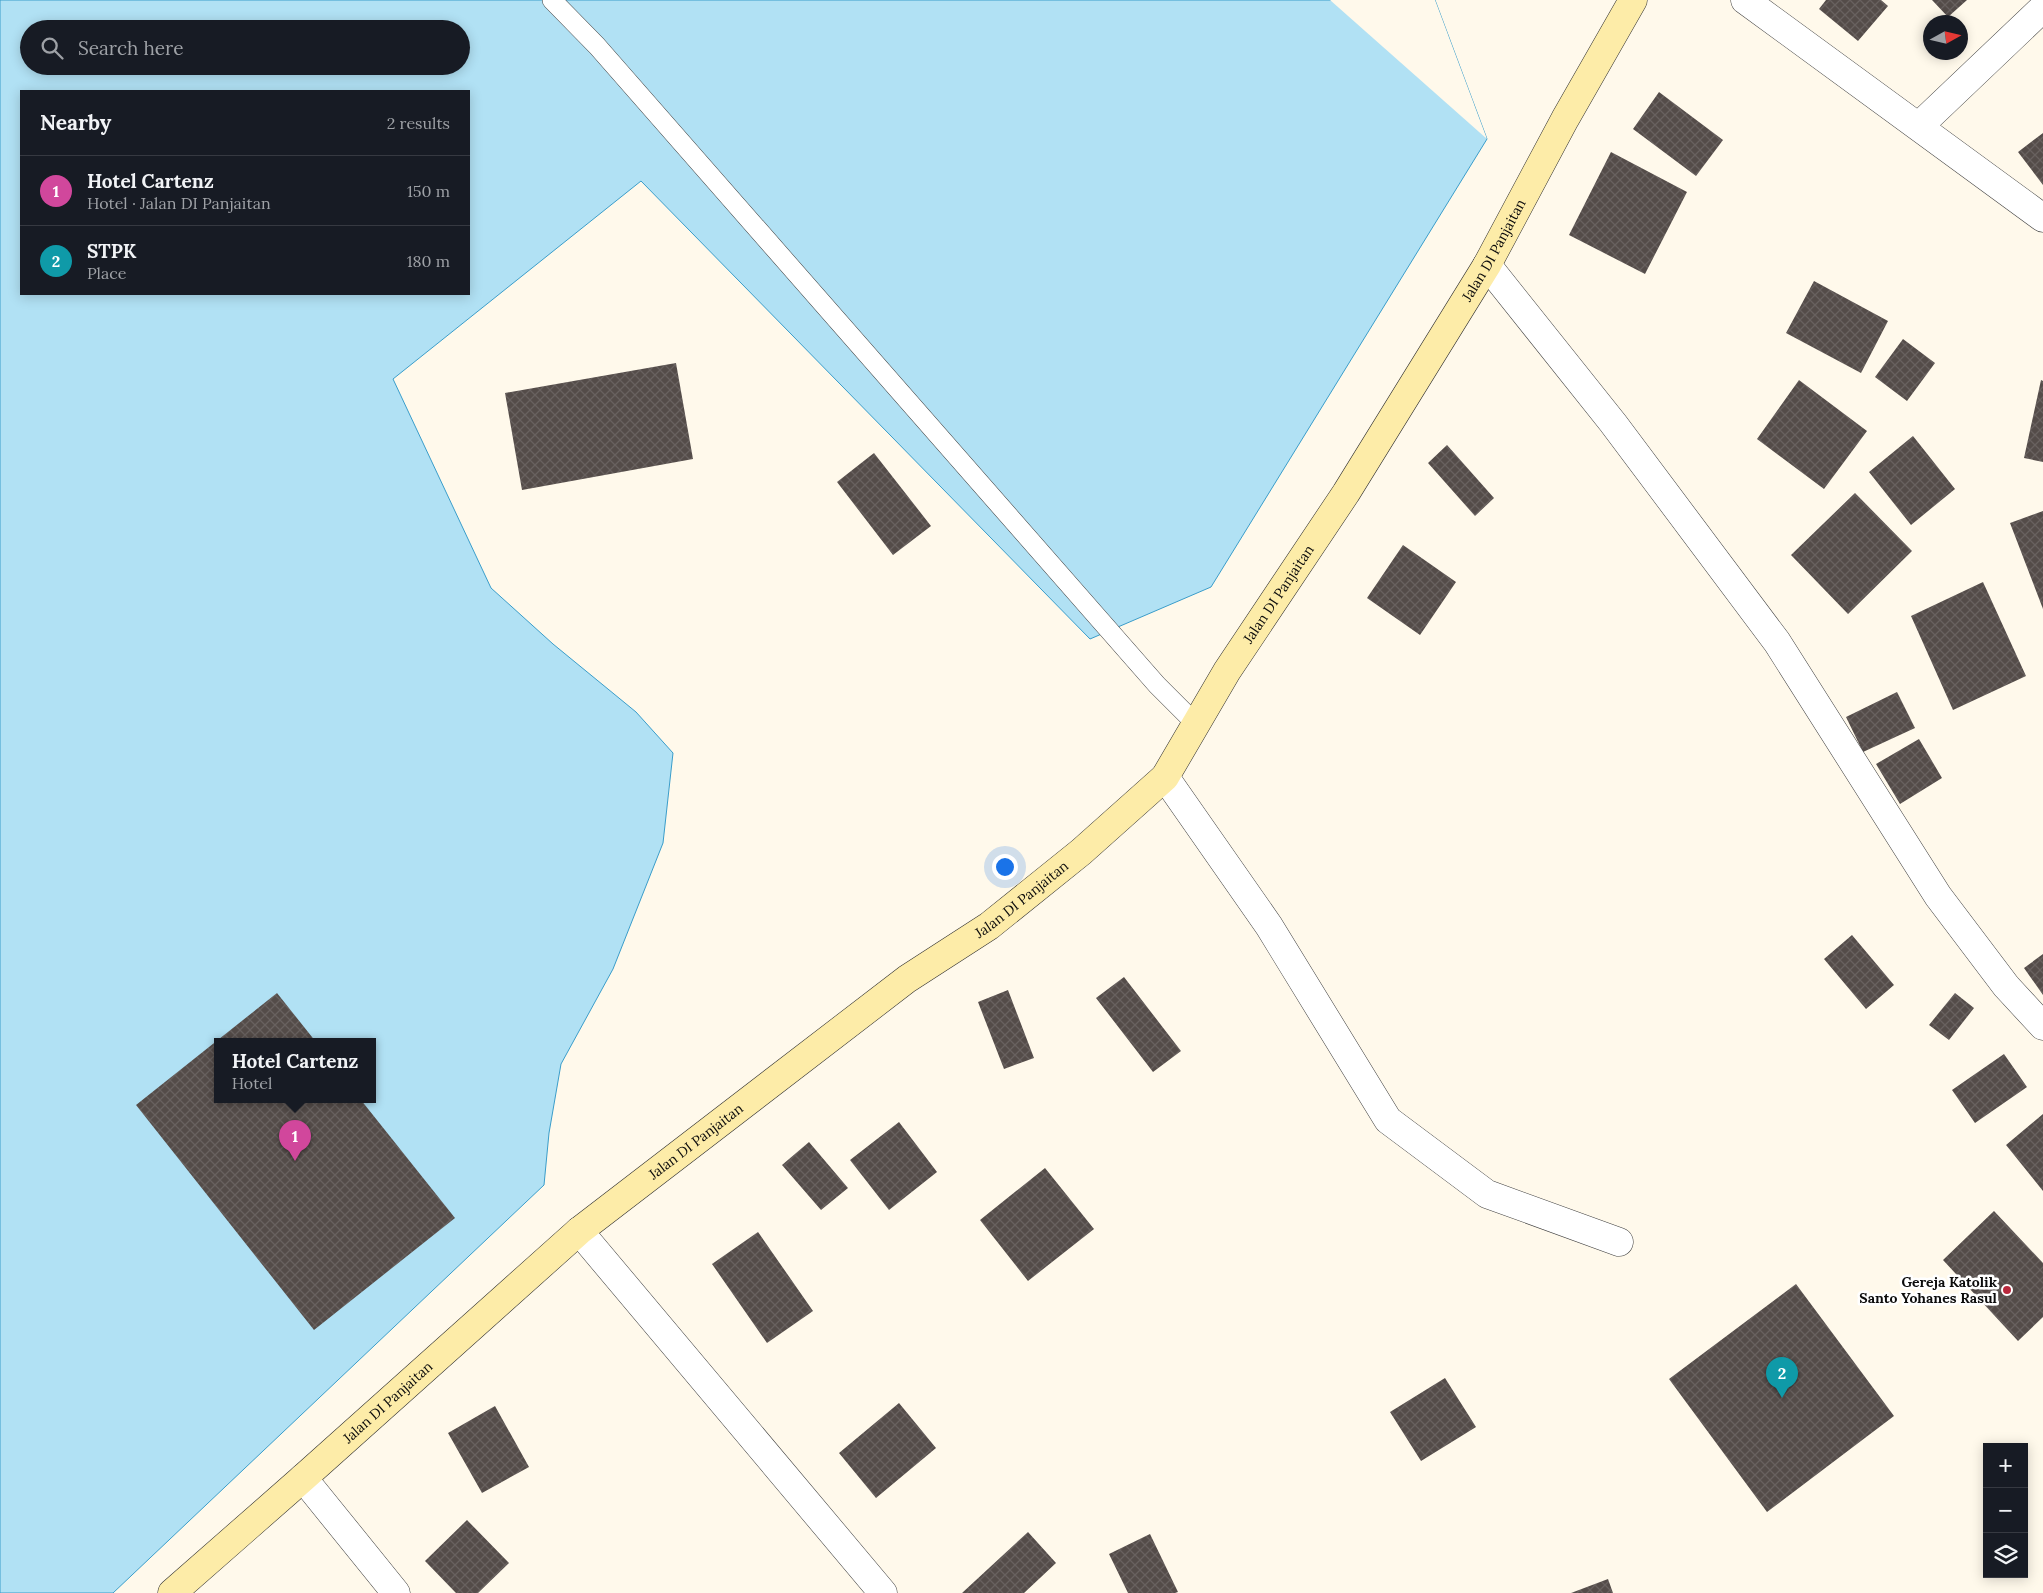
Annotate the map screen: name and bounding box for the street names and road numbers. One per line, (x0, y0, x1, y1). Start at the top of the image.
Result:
street label: Jalan DI Panjaitan (1457, 195, 1530, 305)
street label: Jalan DI Panjaitan (1239, 541, 1318, 647)
street label: Jalan DI Panjaitan (971, 856, 1072, 942)
street label: Jalan DI Panjaitan (644, 1099, 747, 1184)
street label: Jalan DI Panjaitan (338, 1357, 437, 1448)

